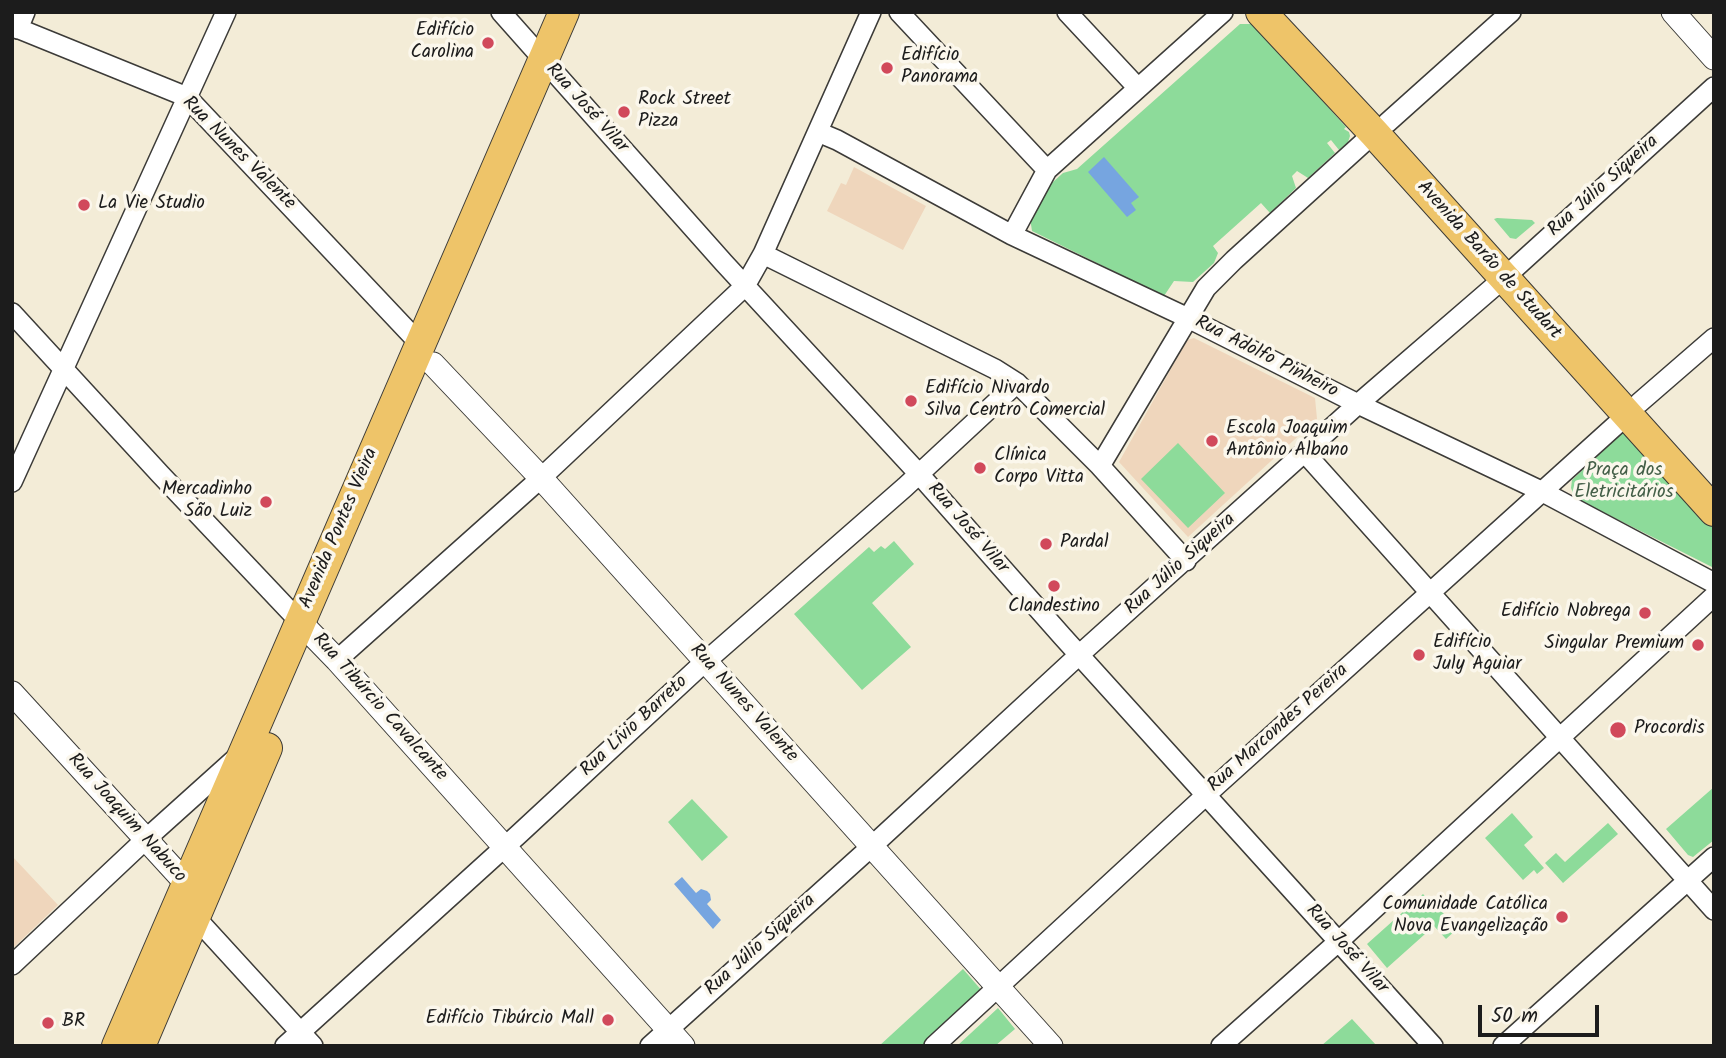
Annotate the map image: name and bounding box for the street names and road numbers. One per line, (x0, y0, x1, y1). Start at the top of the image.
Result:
street label: Rua José Vilar (540, 59, 632, 159)
street label: Rua Nunes Valente (176, 92, 300, 216)
street label: Rua Júlio Siqueira (1544, 131, 1664, 243)
street label: Avenida Barão de Studart (1411, 177, 1565, 345)
street label: Rua Adolfo Pinheiro (1191, 312, 1341, 404)
street label: Avenida Pontes Vieira (296, 445, 384, 613)
street label: Rua José Vilar (921, 479, 1013, 579)
street label: Rua Júlio Siqueira (1121, 509, 1241, 621)
street label: Rua Tibúrcio Cavalcante (307, 629, 451, 787)
street label: Rua Nunes Valente (684, 640, 802, 768)
street label: Rua Marcondes Pereira (1204, 660, 1354, 798)
street label: Rua Lívio Barreto (577, 671, 693, 783)
street label: Rua Joaquim Nabuco (62, 749, 190, 889)
street label: Rua Júlio Siqueira (701, 890, 821, 1002)
street label: Rua José Vilar (1300, 900, 1392, 1000)

